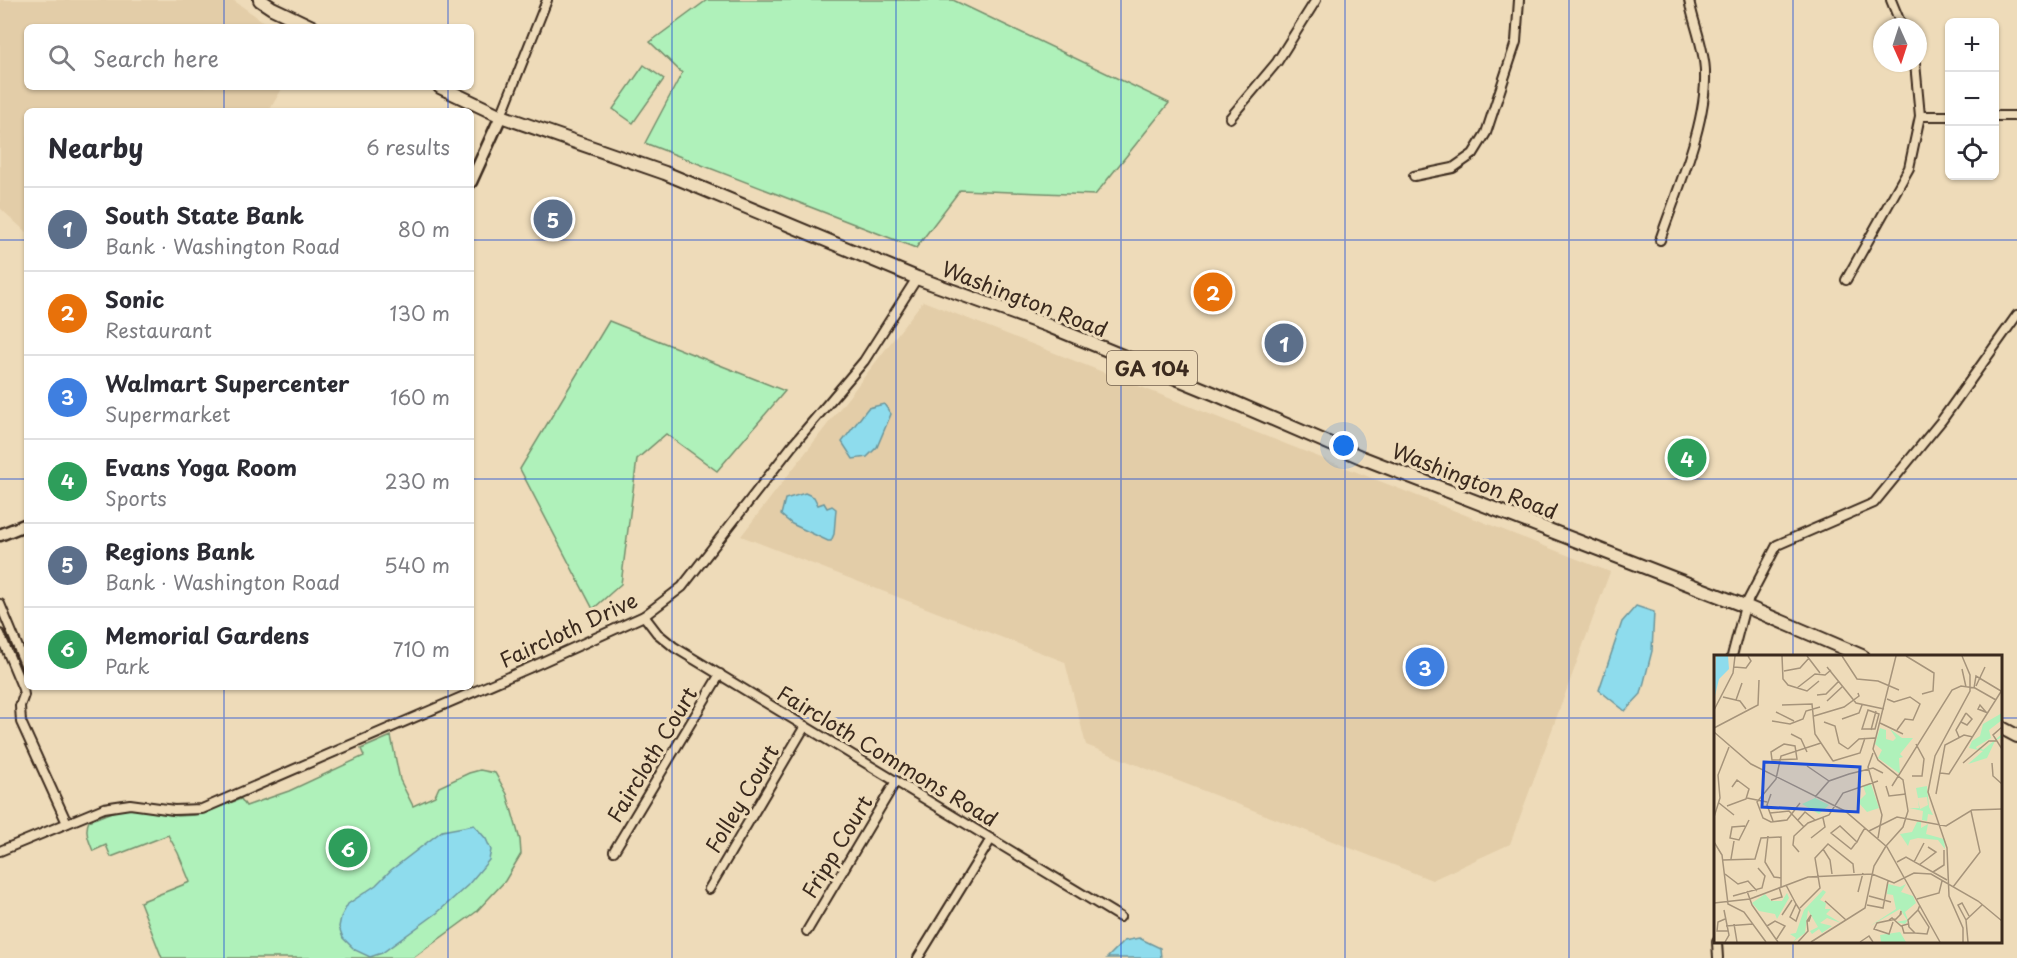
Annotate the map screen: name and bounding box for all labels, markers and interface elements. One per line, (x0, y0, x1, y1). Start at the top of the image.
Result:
north arrow (1873, 18, 1927, 72)
map controls (1945, 18, 1999, 180)
button: + (1945, 18, 1999, 72)
search box (24, 24, 474, 90)
icon: search (45, 41, 78, 74)
text: Search here (93, 41, 219, 74)
button: − (1945, 72, 1999, 126)
button: locate (1945, 126, 1999, 180)
text: Nearby (48, 128, 143, 167)
text: 6 results (366, 132, 450, 162)
pin: 5 (534, 196, 572, 242)
text: South State Bank (105, 198, 304, 231)
text: 1 (63, 214, 72, 244)
text: 80 m (398, 214, 450, 244)
text: Bank · Washington Road (105, 231, 340, 261)
street label: Washington Road (937, 252, 1113, 344)
pin: 2 (1194, 270, 1232, 314)
text: Sonic (105, 282, 164, 315)
text: 2 (60, 298, 75, 328)
text: 130 m (390, 298, 450, 328)
text: Restaurant (105, 315, 212, 345)
pin: 1 (1264, 320, 1304, 366)
road number: GA 104 (1107, 351, 1197, 385)
text: Walmart Supercenter (105, 366, 349, 399)
text: 3 (61, 382, 74, 412)
text: 160 m (390, 382, 450, 412)
text: Supermarket (105, 399, 231, 429)
your location (1329, 431, 1358, 460)
street label: Washington Road (1387, 434, 1563, 526)
pin: 4 (1668, 436, 1706, 480)
text: Evans Yoga Room (105, 450, 297, 483)
text: 4 (61, 466, 74, 496)
text: 230 m (385, 466, 450, 496)
text: Sports (105, 483, 167, 513)
text: Regions Bank (105, 534, 255, 567)
text: 5 (61, 550, 74, 580)
text: 540 m (384, 550, 450, 580)
text: Bank · Washington Road (105, 567, 340, 597)
street label: Faircloth Drive (494, 583, 642, 675)
text: Memorial Gardens (105, 618, 309, 651)
text: 6 (60, 634, 75, 664)
text: 710 m (393, 634, 450, 664)
pin: 3 (1406, 644, 1444, 690)
text: Park (105, 651, 150, 681)
inset map (1714, 655, 2002, 943)
street label: Faircloth Commons Road (772, 676, 1004, 834)
street label: Faircloth Court (598, 680, 704, 828)
street label: Folley Court (696, 738, 786, 858)
street label: Fripp Court (793, 788, 879, 904)
pin: 6 (328, 826, 368, 870)

